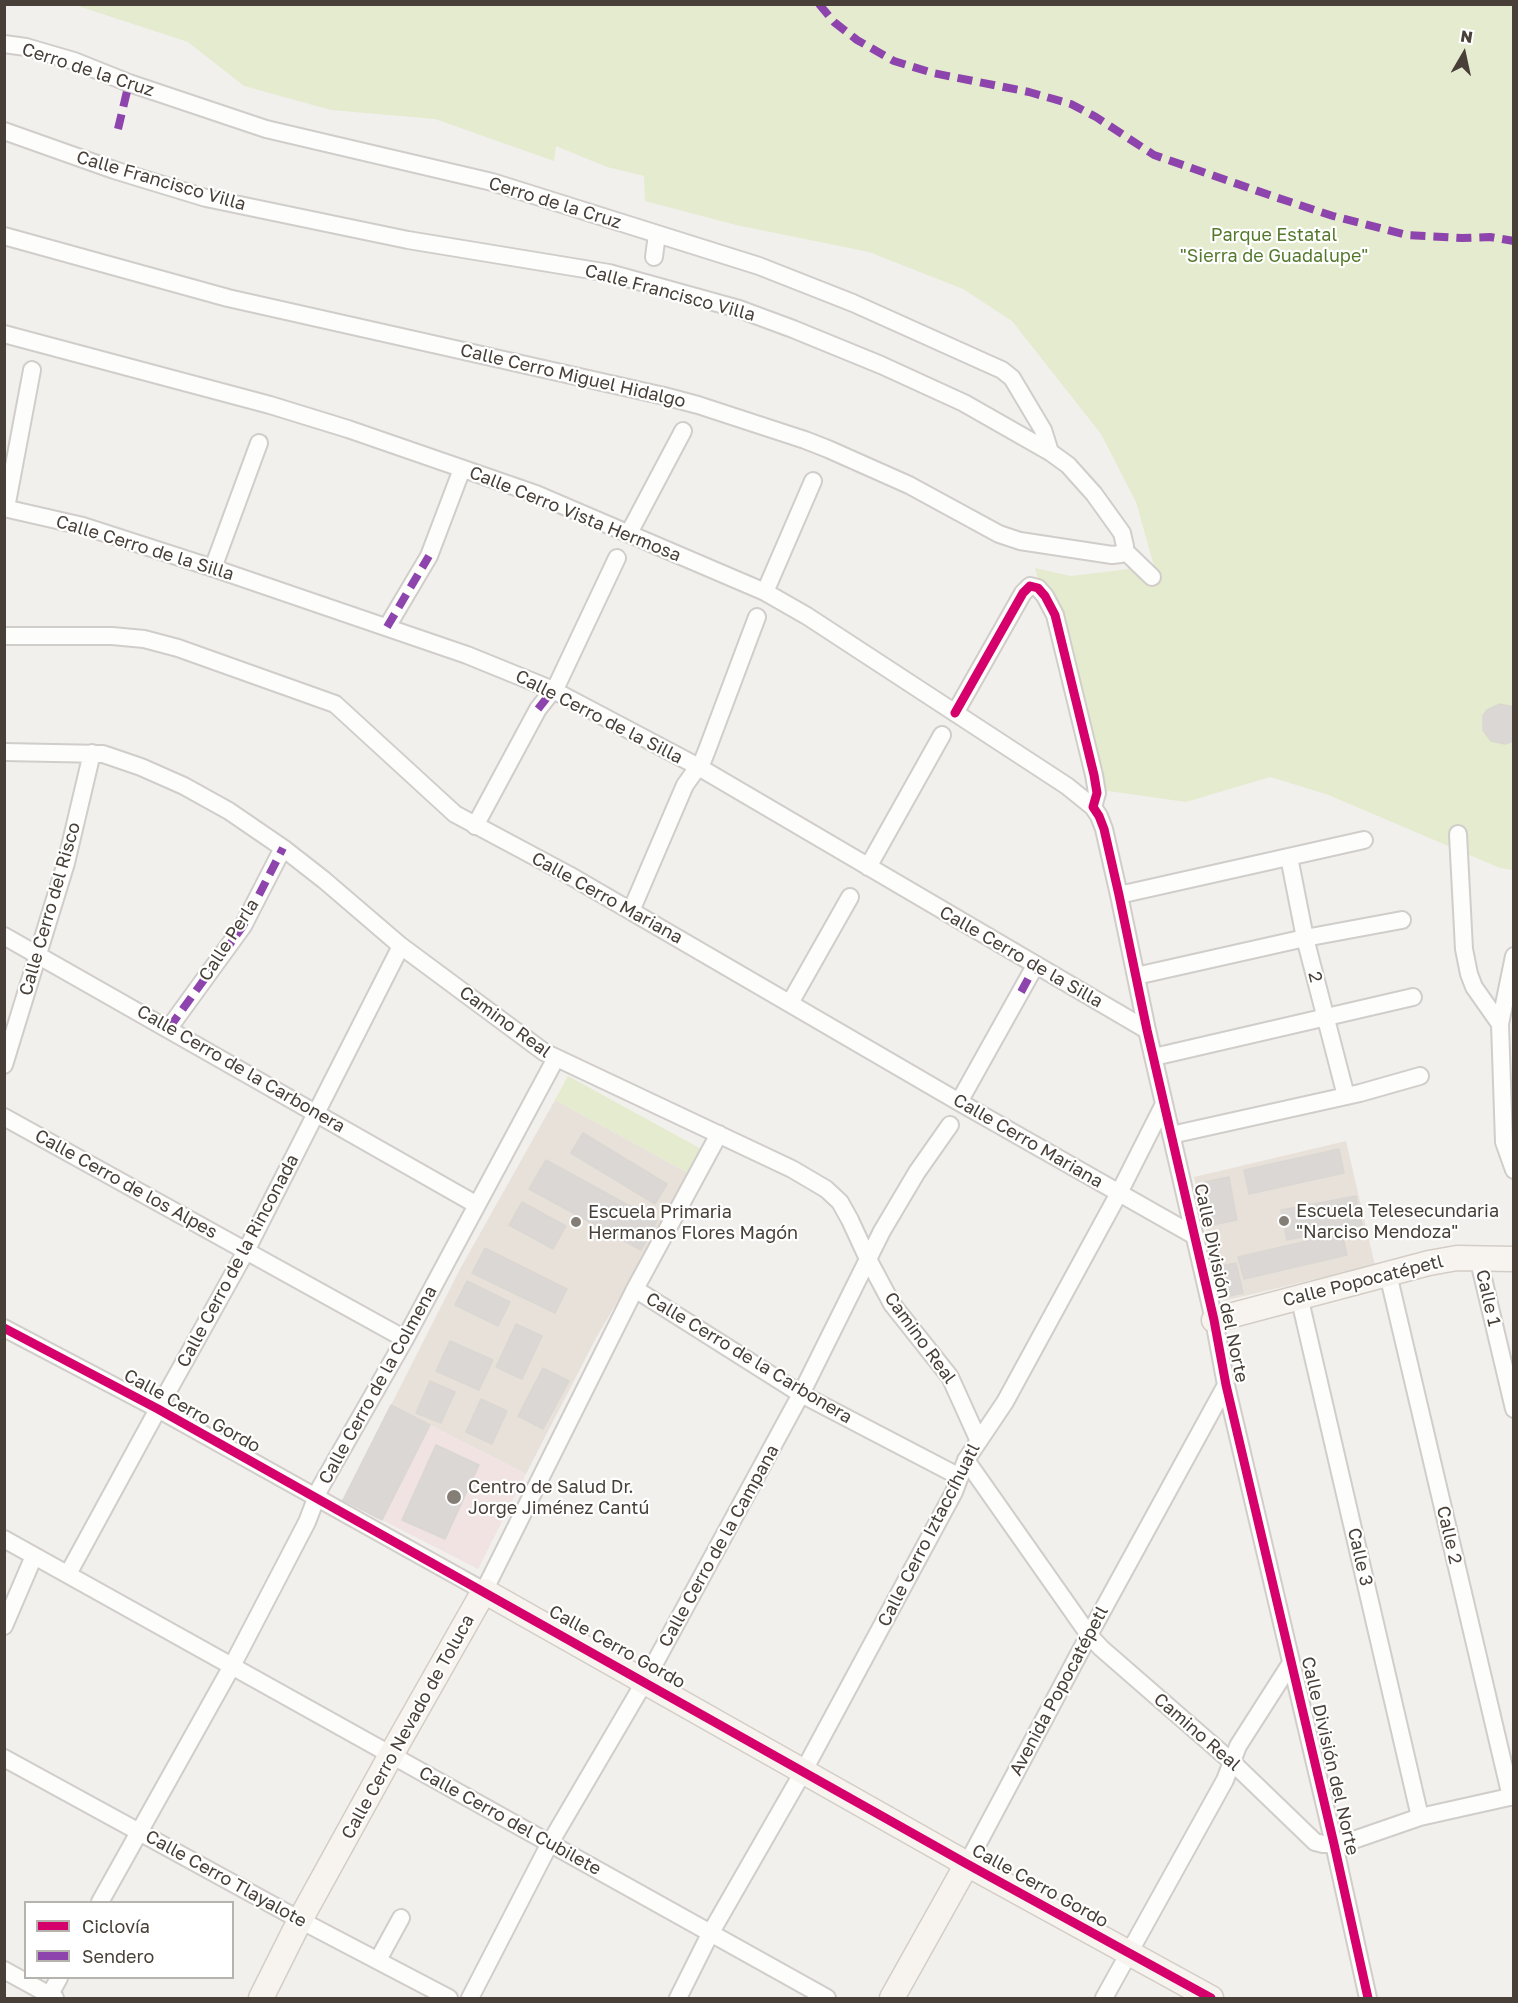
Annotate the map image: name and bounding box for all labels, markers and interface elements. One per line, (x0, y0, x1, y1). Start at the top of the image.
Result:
north arrow (1434, 24, 1494, 84)
text: N (1459, 25, 1474, 47)
street label: Cerro de la Cruz (19, 38, 157, 102)
street label: Calle Francisco Villa (74, 146, 248, 216)
street label: Cerro de la Cruz (486, 173, 624, 233)
park label: Parque Estatal "Sierra de Guadalupe" (1180, 224, 1368, 266)
street label: Calle Francisco Villa (583, 260, 757, 326)
street label: Calle Cerro Miguel Hidalgo (458, 340, 688, 412)
street label: Calle Cerro Vista Hermosa (466, 462, 684, 566)
street label: Calle Cerro de la Silla (53, 511, 237, 585)
street label: Calle Cerro de la Silla (512, 665, 686, 769)
street label: Calle Cerro del Risco (15, 820, 85, 998)
street label: Calle Cerro Mariana (528, 847, 686, 949)
street label: Calle Perla (194, 895, 264, 985)
street label: Calle Cerro de la Silla (935, 901, 1107, 1013)
street label: 2 (1303, 969, 1327, 985)
street label: Camino Real (455, 982, 555, 1062)
street label: Calle Cerro de la Carbonera (133, 1000, 349, 1138)
street label: Calle Cerro Mariana (949, 1089, 1107, 1193)
street label: Calle Cerro de los Alpes (31, 1125, 221, 1243)
street label: Calle Cerro de la Rinconada (173, 1151, 303, 1371)
street label: Calle División del Norte (1189, 1181, 1253, 1385)
place label: Escuela Telesecundaria "Narciso Mendoza" (1296, 1200, 1499, 1242)
place label: Escuela Primaria Hermanos Flores Magón (588, 1201, 798, 1244)
marker: Escuela Telesecundaria "Narciso Mendoza" (1277, 1214, 1291, 1228)
marker: Escuela Primaria Hermanos Flores Magón (569, 1215, 583, 1229)
street label: Calle Popocatépetl (1280, 1251, 1446, 1311)
street label: Calle 1 (1471, 1268, 1505, 1328)
street label: Calle Cerro de la Colmena (314, 1282, 442, 1488)
street label: Calle Cerro de la Carbonera (642, 1288, 856, 1428)
street label: Camino Real (880, 1288, 960, 1388)
street label: Calle Cerro Gordo (120, 1365, 264, 1457)
street label: Calle Cerro Iztaccíhuatl (873, 1440, 985, 1630)
street label: Calle Cerro de la Campana (654, 1441, 784, 1651)
place label: Centro de Salud Dr. Jorge Jiménez Cantú (468, 1476, 649, 1518)
marker: Centro de Salud Dr. Jorge Jiménez Cantú (445, 1488, 463, 1506)
street label: Calle 2 (1432, 1504, 1466, 1566)
street label: Calle 3 (1343, 1526, 1377, 1588)
street label: Calle Cerro Gordo (545, 1601, 689, 1693)
street label: Avenida Popocatépetl (1005, 1603, 1113, 1779)
street label: Calle Cerro Nevado de Toluca (337, 1611, 479, 1843)
street label: Calle División del Norte (1297, 1655, 1363, 1857)
street label: Camino Real (1149, 1688, 1245, 1776)
street label: Calle Cerro del Cubilete (415, 1762, 605, 1880)
street label: Calle Cerro Tlayalote (142, 1826, 310, 1932)
street label: Calle Cerro Gordo (968, 1840, 1112, 1932)
legend (24, 1901, 234, 1979)
text: Ciclovía (82, 1915, 150, 1937)
text: Sendero (82, 1945, 154, 1967)

